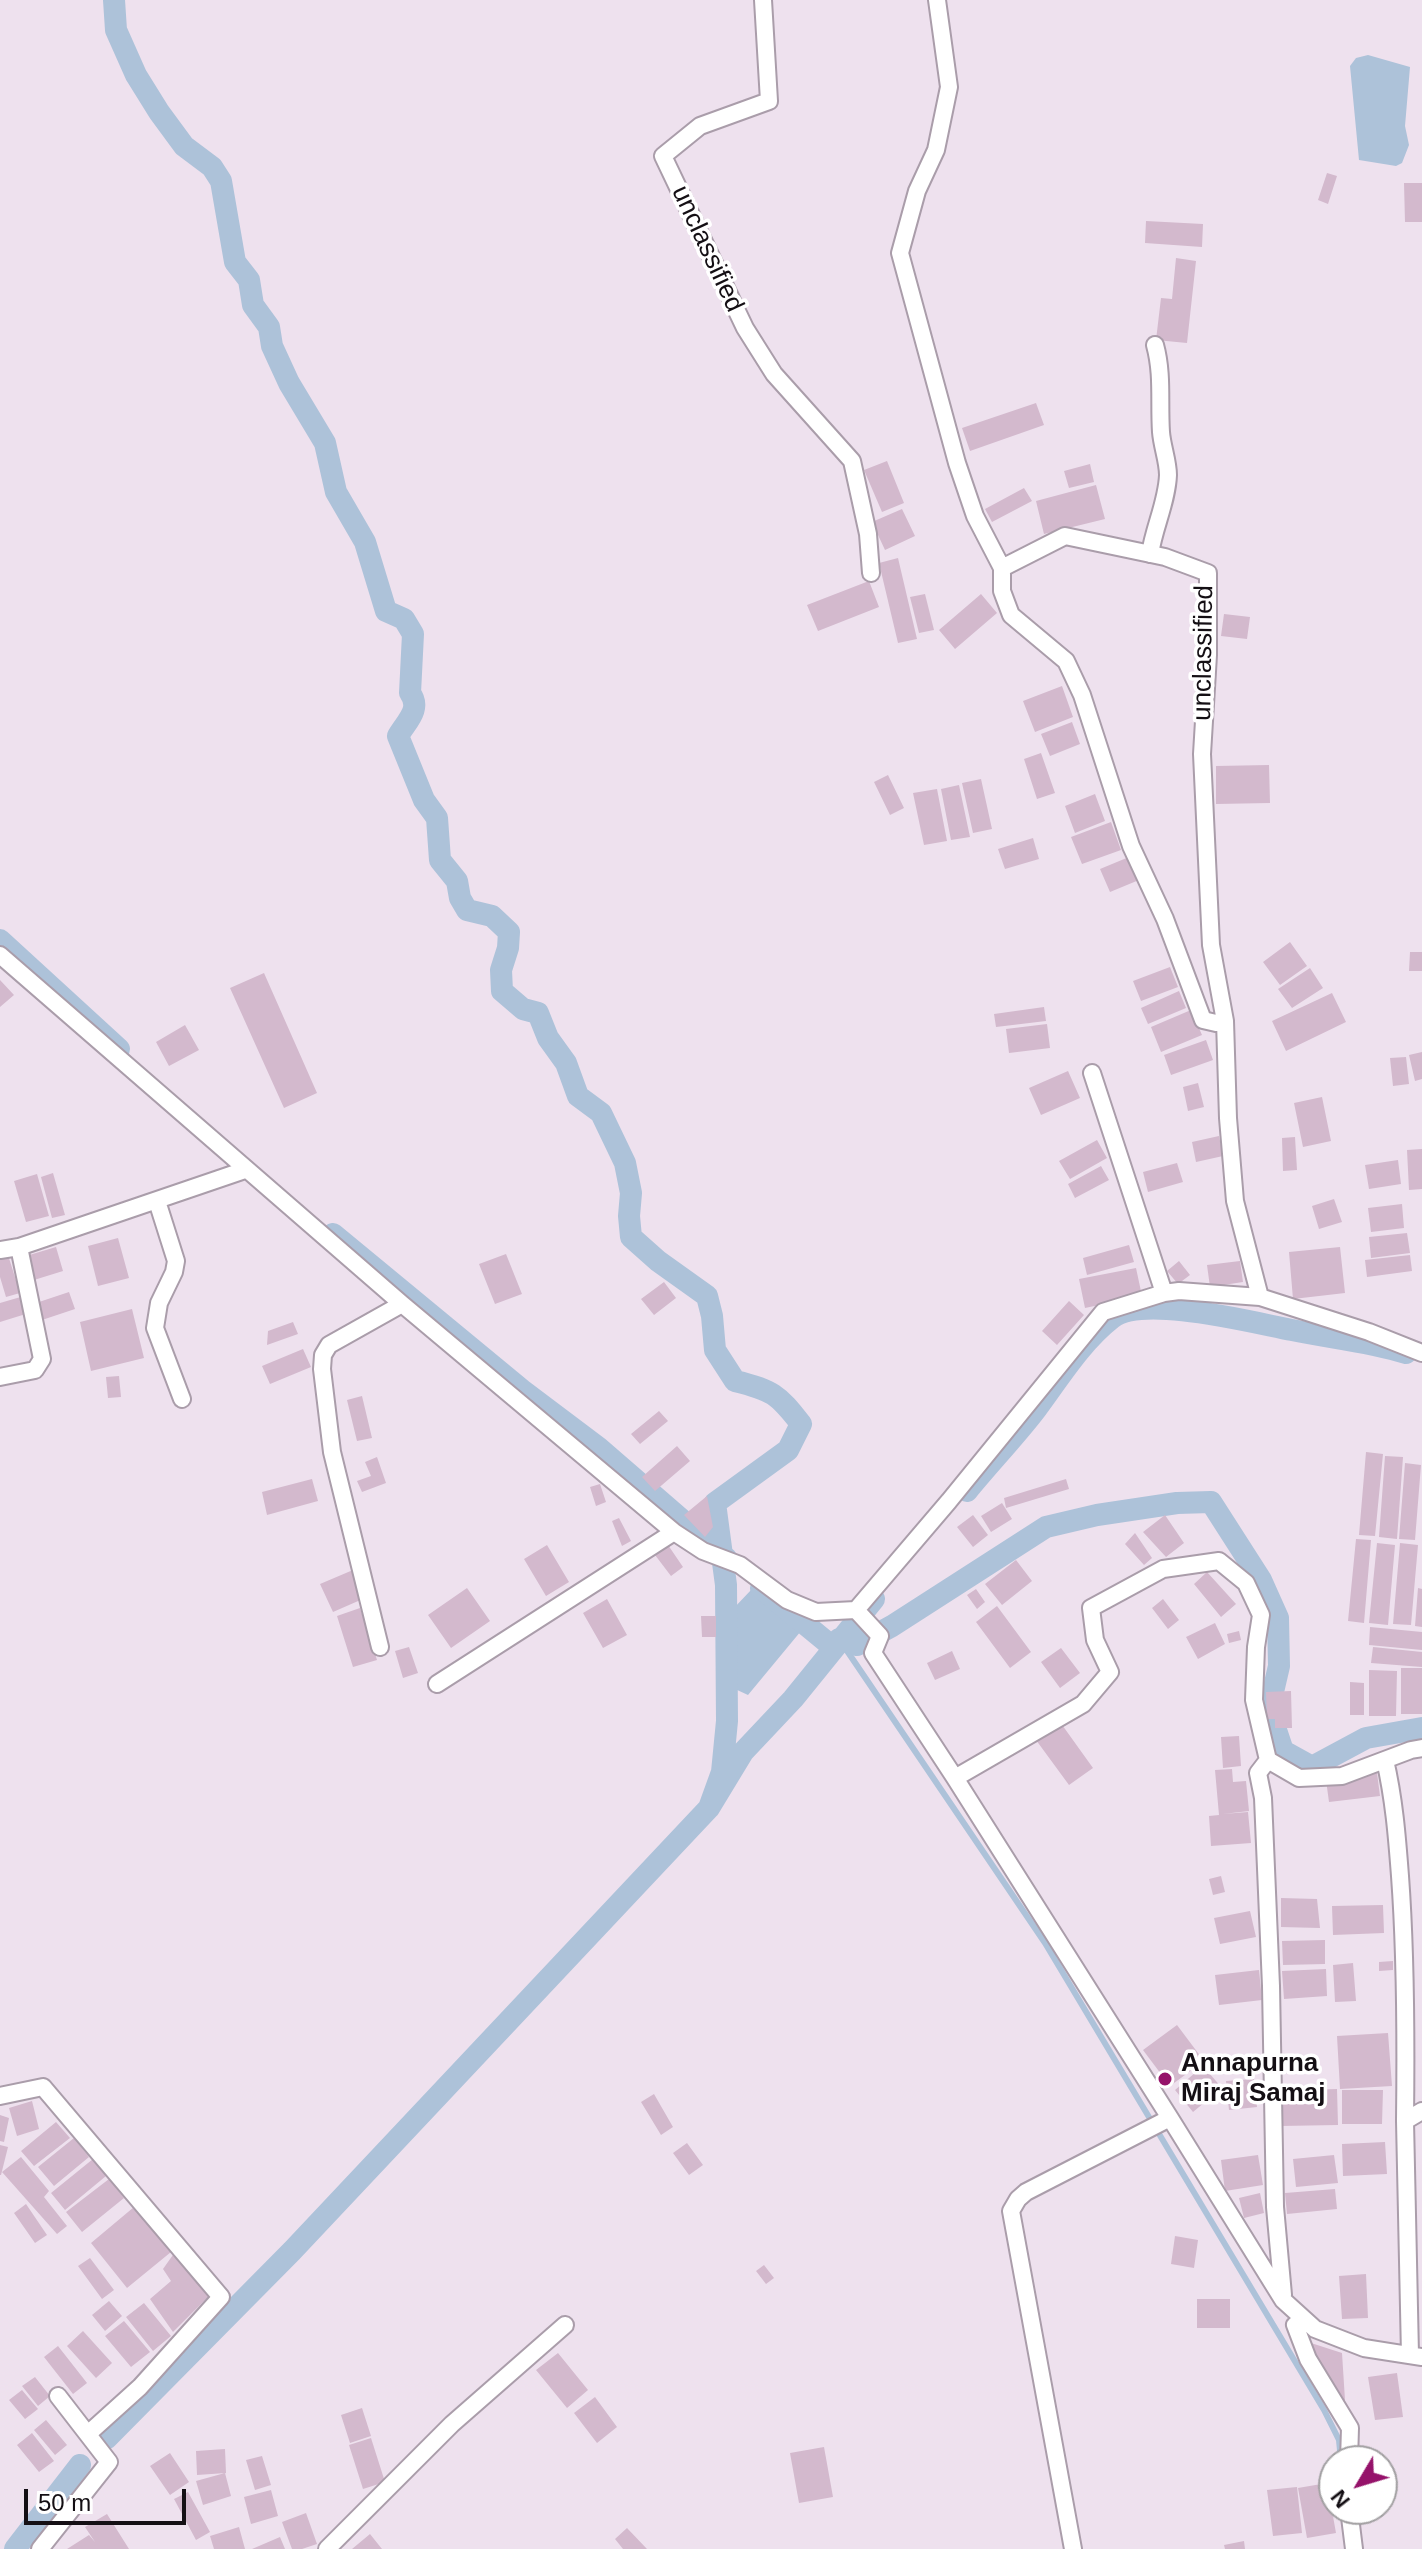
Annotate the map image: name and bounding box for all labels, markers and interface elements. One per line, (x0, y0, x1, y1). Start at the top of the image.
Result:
street label: unclassified (664, 181, 750, 317)
street label: unclassified (1187, 585, 1221, 721)
place label: Annapurna Miraj Samaj (1181, 2048, 1326, 2110)
marker: Annapurna Miraj Samaj (1156, 2070, 1174, 2088)
north arrow (1318, 2445, 1398, 2525)
scale bar (28, 2473, 190, 2523)
text: N (1326, 2485, 1355, 2513)
text: 50 m (38, 2489, 91, 2516)

